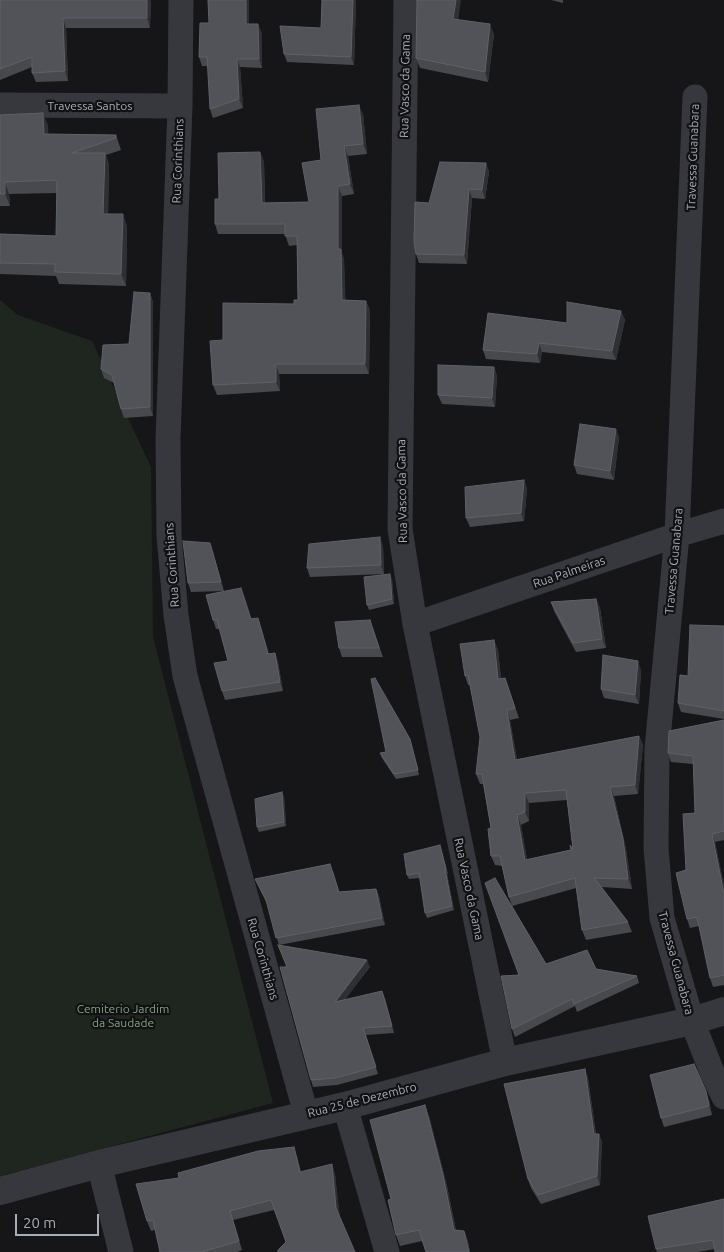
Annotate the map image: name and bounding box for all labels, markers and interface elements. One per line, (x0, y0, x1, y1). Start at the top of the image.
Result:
street label: Rua Vasco da Gama (397, 34, 413, 138)
street label: Travessa Santos (48, 99, 132, 113)
street label: Travessa Guanabara (684, 103, 702, 211)
street label: Rua Corinthians (169, 118, 187, 204)
street label: Rua Vasco da Gama (394, 439, 410, 543)
street label: Travessa Guanabara (662, 507, 686, 615)
street label: Rua Corinthians (162, 522, 182, 608)
street label: Rua Palmeiras (531, 553, 607, 591)
street label: Rua Vasco da Gama (451, 837, 487, 941)
street label: Travessa Guanabara (655, 910, 697, 1016)
street label: Rua Corinthians (244, 916, 282, 1002)
park label: Cemiterio Jardim da Saudade (77, 1002, 169, 1030)
street label: Rua 25 de Dezembro (306, 1079, 418, 1121)
scale bar (18, 1204, 101, 1236)
text: 20 m (23, 1214, 56, 1231)

